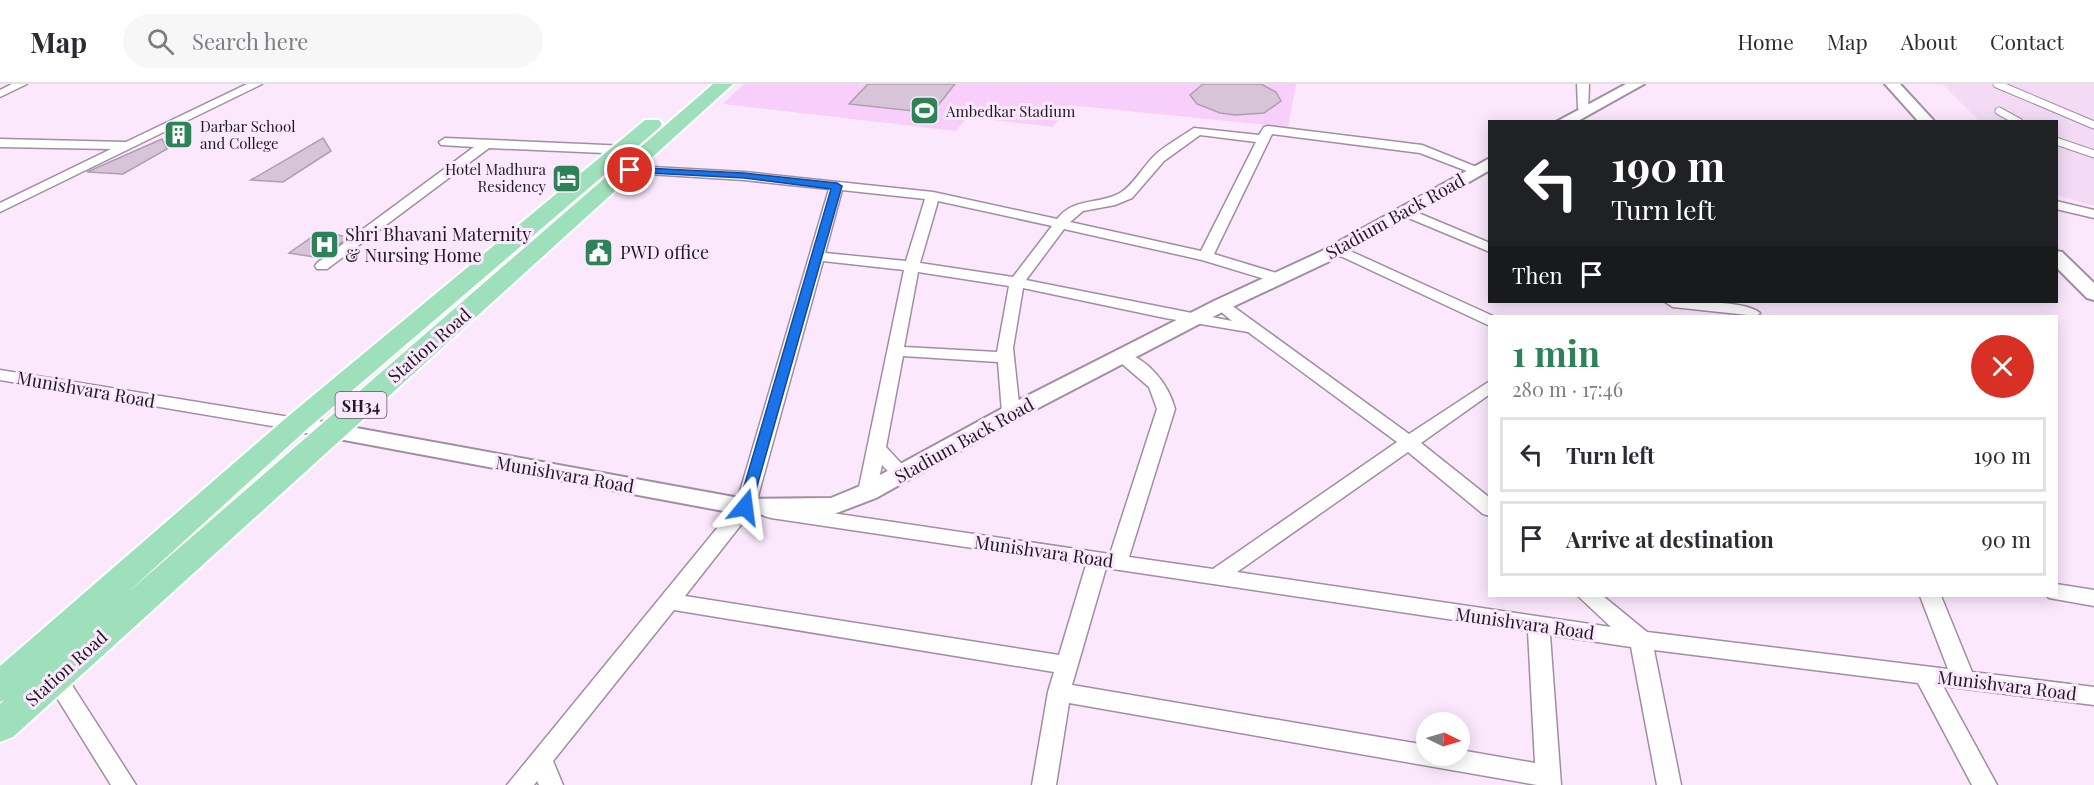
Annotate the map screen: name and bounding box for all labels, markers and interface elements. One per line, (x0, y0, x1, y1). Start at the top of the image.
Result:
search box (123, 14, 543, 68)
text: Map (30, 23, 87, 60)
icon: search (144, 25, 177, 58)
text: Search here (192, 26, 308, 56)
text: Home (1738, 27, 1794, 55)
text: Map (1827, 27, 1868, 55)
text: About (1901, 27, 1957, 55)
text: Contact (1990, 27, 2064, 55)
sports icon: Ambedkar Stadium (909, 95, 941, 127)
place label: Ambedkar Stadium (945, 101, 1076, 121)
place label: Darbar School and College (200, 116, 295, 153)
building icon: Darbar School and College (163, 119, 195, 151)
text: 190 m (1611, 137, 1725, 193)
pin (604, 144, 655, 195)
icon: left (1512, 144, 1590, 222)
icon: arrive (613, 153, 646, 186)
place label: Hotel Madhura Residency (445, 159, 547, 196)
hotel icon: Hotel Madhura Residency (551, 162, 583, 194)
street label: Stadium Back Road (1321, 167, 1469, 264)
text: Turn left (1611, 191, 1715, 227)
place label: Shri Bhavani Maternity & Nursing Home (345, 222, 531, 267)
hospital icon: Shri Bhavani Maternity & Nursing Home (308, 228, 340, 260)
public building icon: PWD office (583, 236, 615, 268)
place label: PWD office (620, 240, 709, 264)
icon: arrive (1575, 258, 1608, 291)
text: Then (1512, 260, 1563, 290)
street label: Station Road (382, 302, 476, 388)
text: 1 min (1512, 328, 1600, 376)
button: close (1971, 335, 2034, 398)
street label: Munishvara Road (15, 365, 158, 413)
text: 280 m · 17:46 (1512, 375, 1623, 402)
street label: Stadium Back Road (890, 391, 1038, 488)
road number: SH34 (336, 392, 386, 418)
icon: left (1515, 438, 1548, 471)
text: Turn left (1566, 440, 1655, 470)
text: 190 m (1973, 440, 2031, 470)
street label: Munishvara Road (494, 450, 637, 498)
position arrow (713, 475, 777, 539)
icon: arrive (1515, 522, 1548, 555)
text: Arrive at destination (1566, 524, 1774, 554)
text: 90 m (1982, 524, 2031, 554)
street label: Munishvara Road (973, 529, 1116, 573)
street label: Munishvara Road (1454, 601, 1597, 645)
street label: Station Road (20, 624, 113, 711)
street label: Munishvara Road (1936, 665, 2079, 706)
north arrow (1416, 712, 1470, 766)
map controls (1416, 712, 1470, 766)

